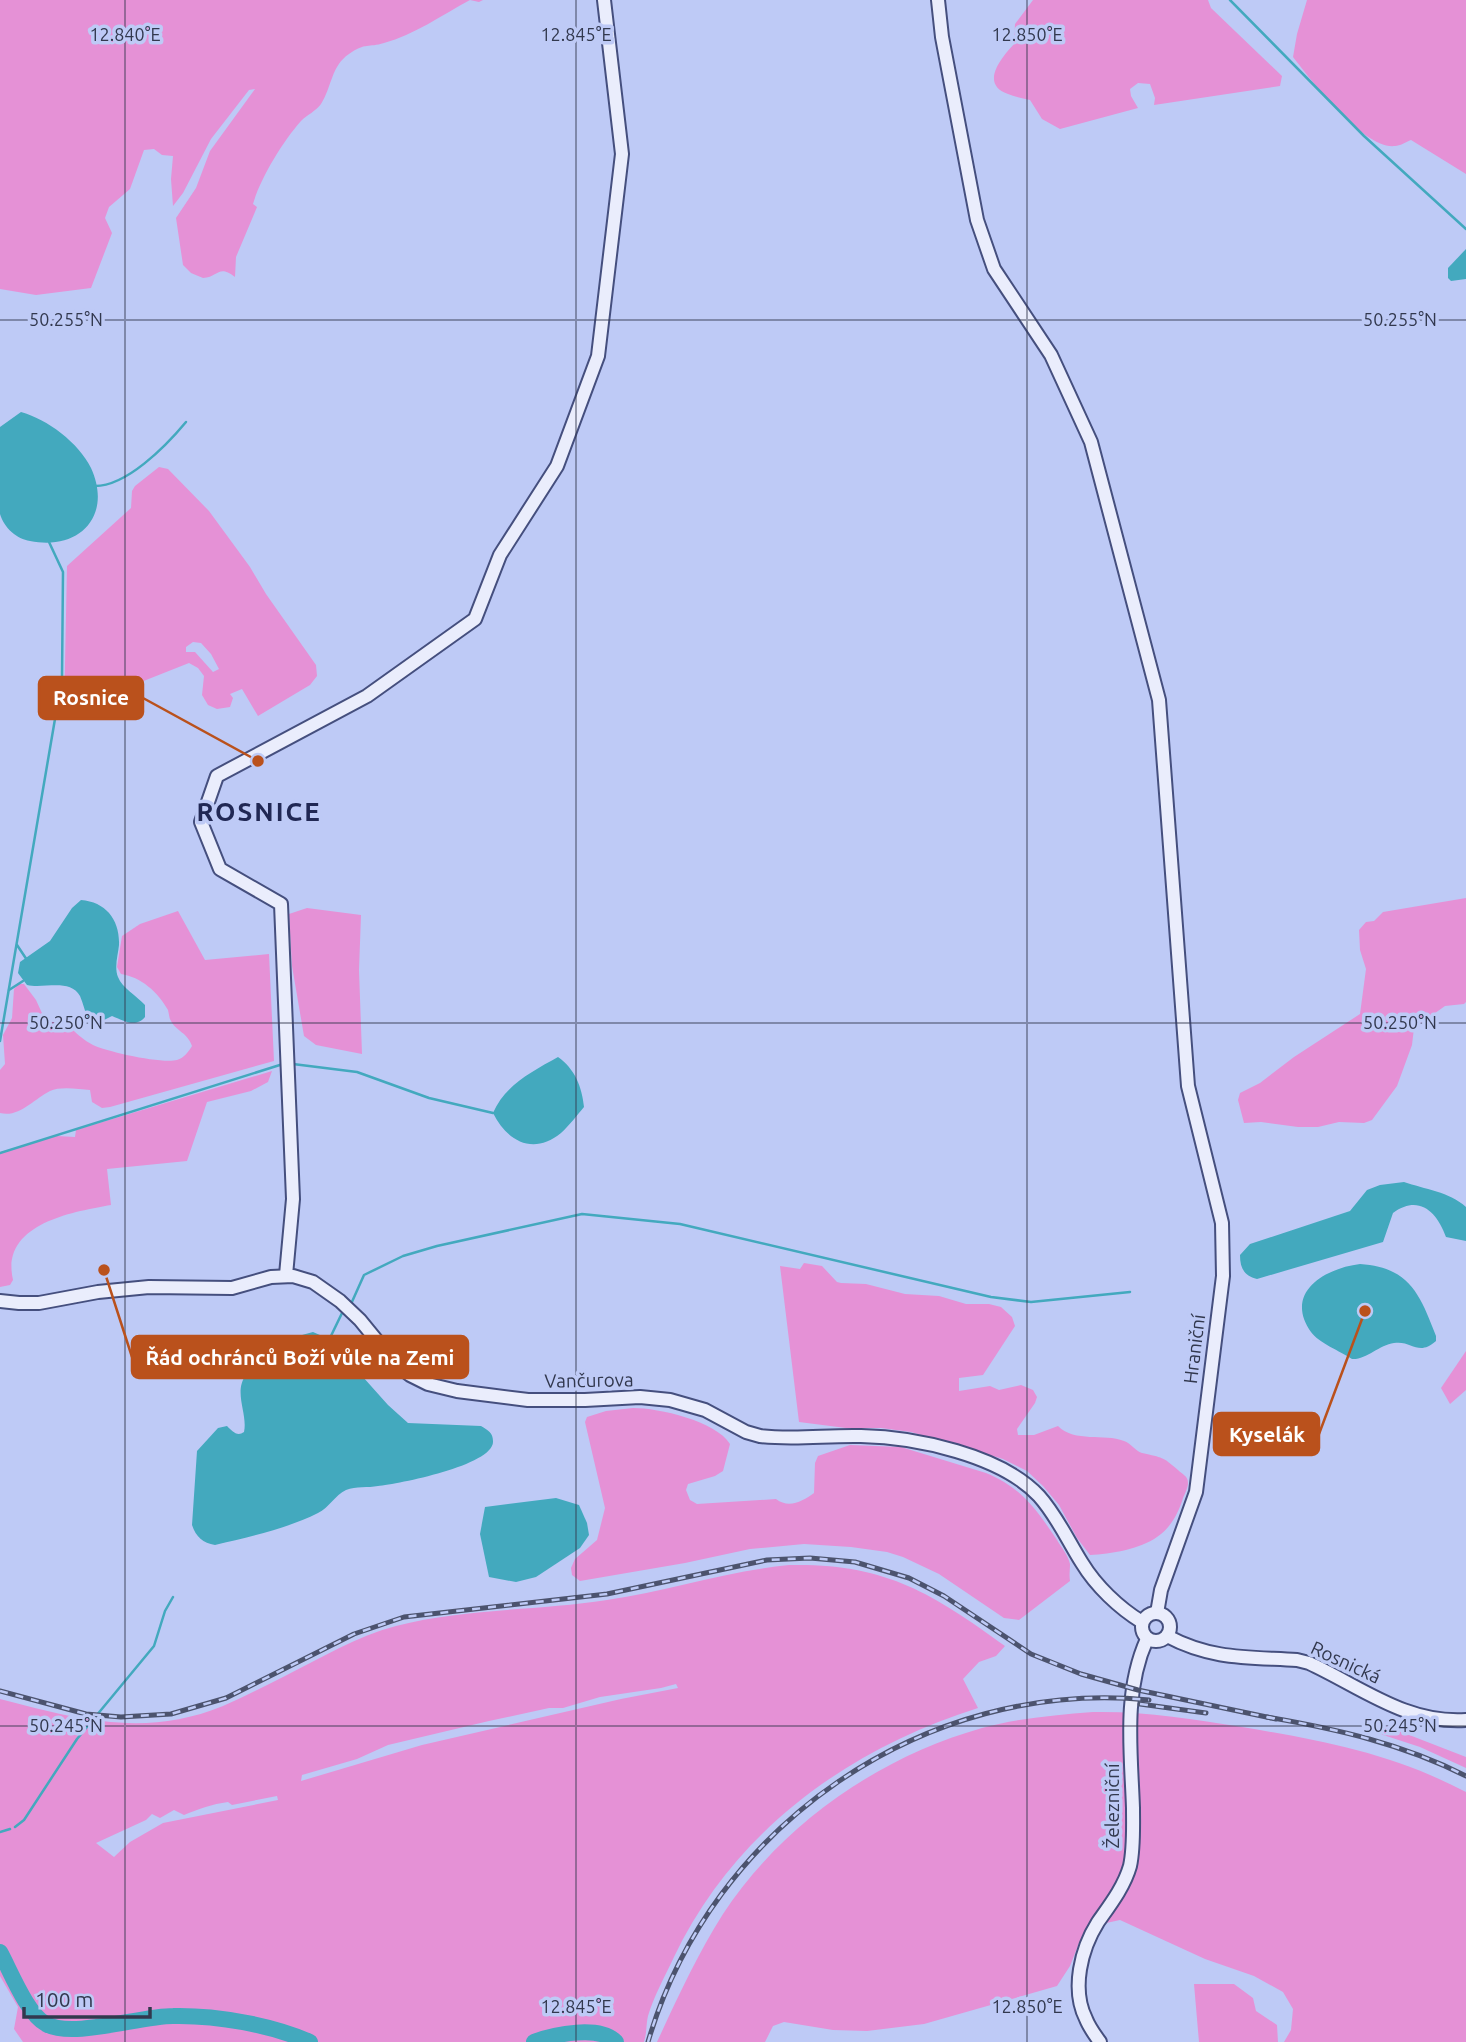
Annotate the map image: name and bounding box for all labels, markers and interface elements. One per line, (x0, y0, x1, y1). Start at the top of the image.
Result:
text: 12.840°E (89, 24, 161, 44)
text: 12.845°E (540, 24, 612, 44)
text: 12.850°E (991, 24, 1063, 44)
text: 50.255°N (29, 309, 103, 329)
text: 50.255°N (1363, 309, 1437, 329)
callout: Rosnice (39, 677, 143, 719)
text: Rosnice (53, 685, 129, 709)
district label: ROSNICE (196, 797, 322, 826)
text: 50.250°N (29, 1012, 103, 1032)
text: 50.250°N (1363, 1012, 1437, 1032)
street label: Hraniční (1179, 1313, 1209, 1385)
callout: Řád ochránců Boží vůle na Zemi (132, 1336, 468, 1378)
text: Řád ochránců Boží vůle na Zemi (146, 1345, 454, 1369)
street label: Vančurova (544, 1368, 634, 1392)
callout: Kyselák (1214, 1413, 1319, 1455)
text: Kyselák (1229, 1422, 1305, 1446)
street label: Rosnická (1307, 1636, 1385, 1688)
text: 50.245°N (29, 1715, 103, 1735)
text: 50.245°N (1363, 1715, 1437, 1735)
street label: Železniční (1101, 1763, 1123, 1849)
scale bar (24, 1976, 150, 2020)
text: 100 m (35, 1987, 93, 2011)
text: 12.845°E (540, 1996, 612, 2016)
text: 12.850°E (991, 1996, 1063, 2016)

